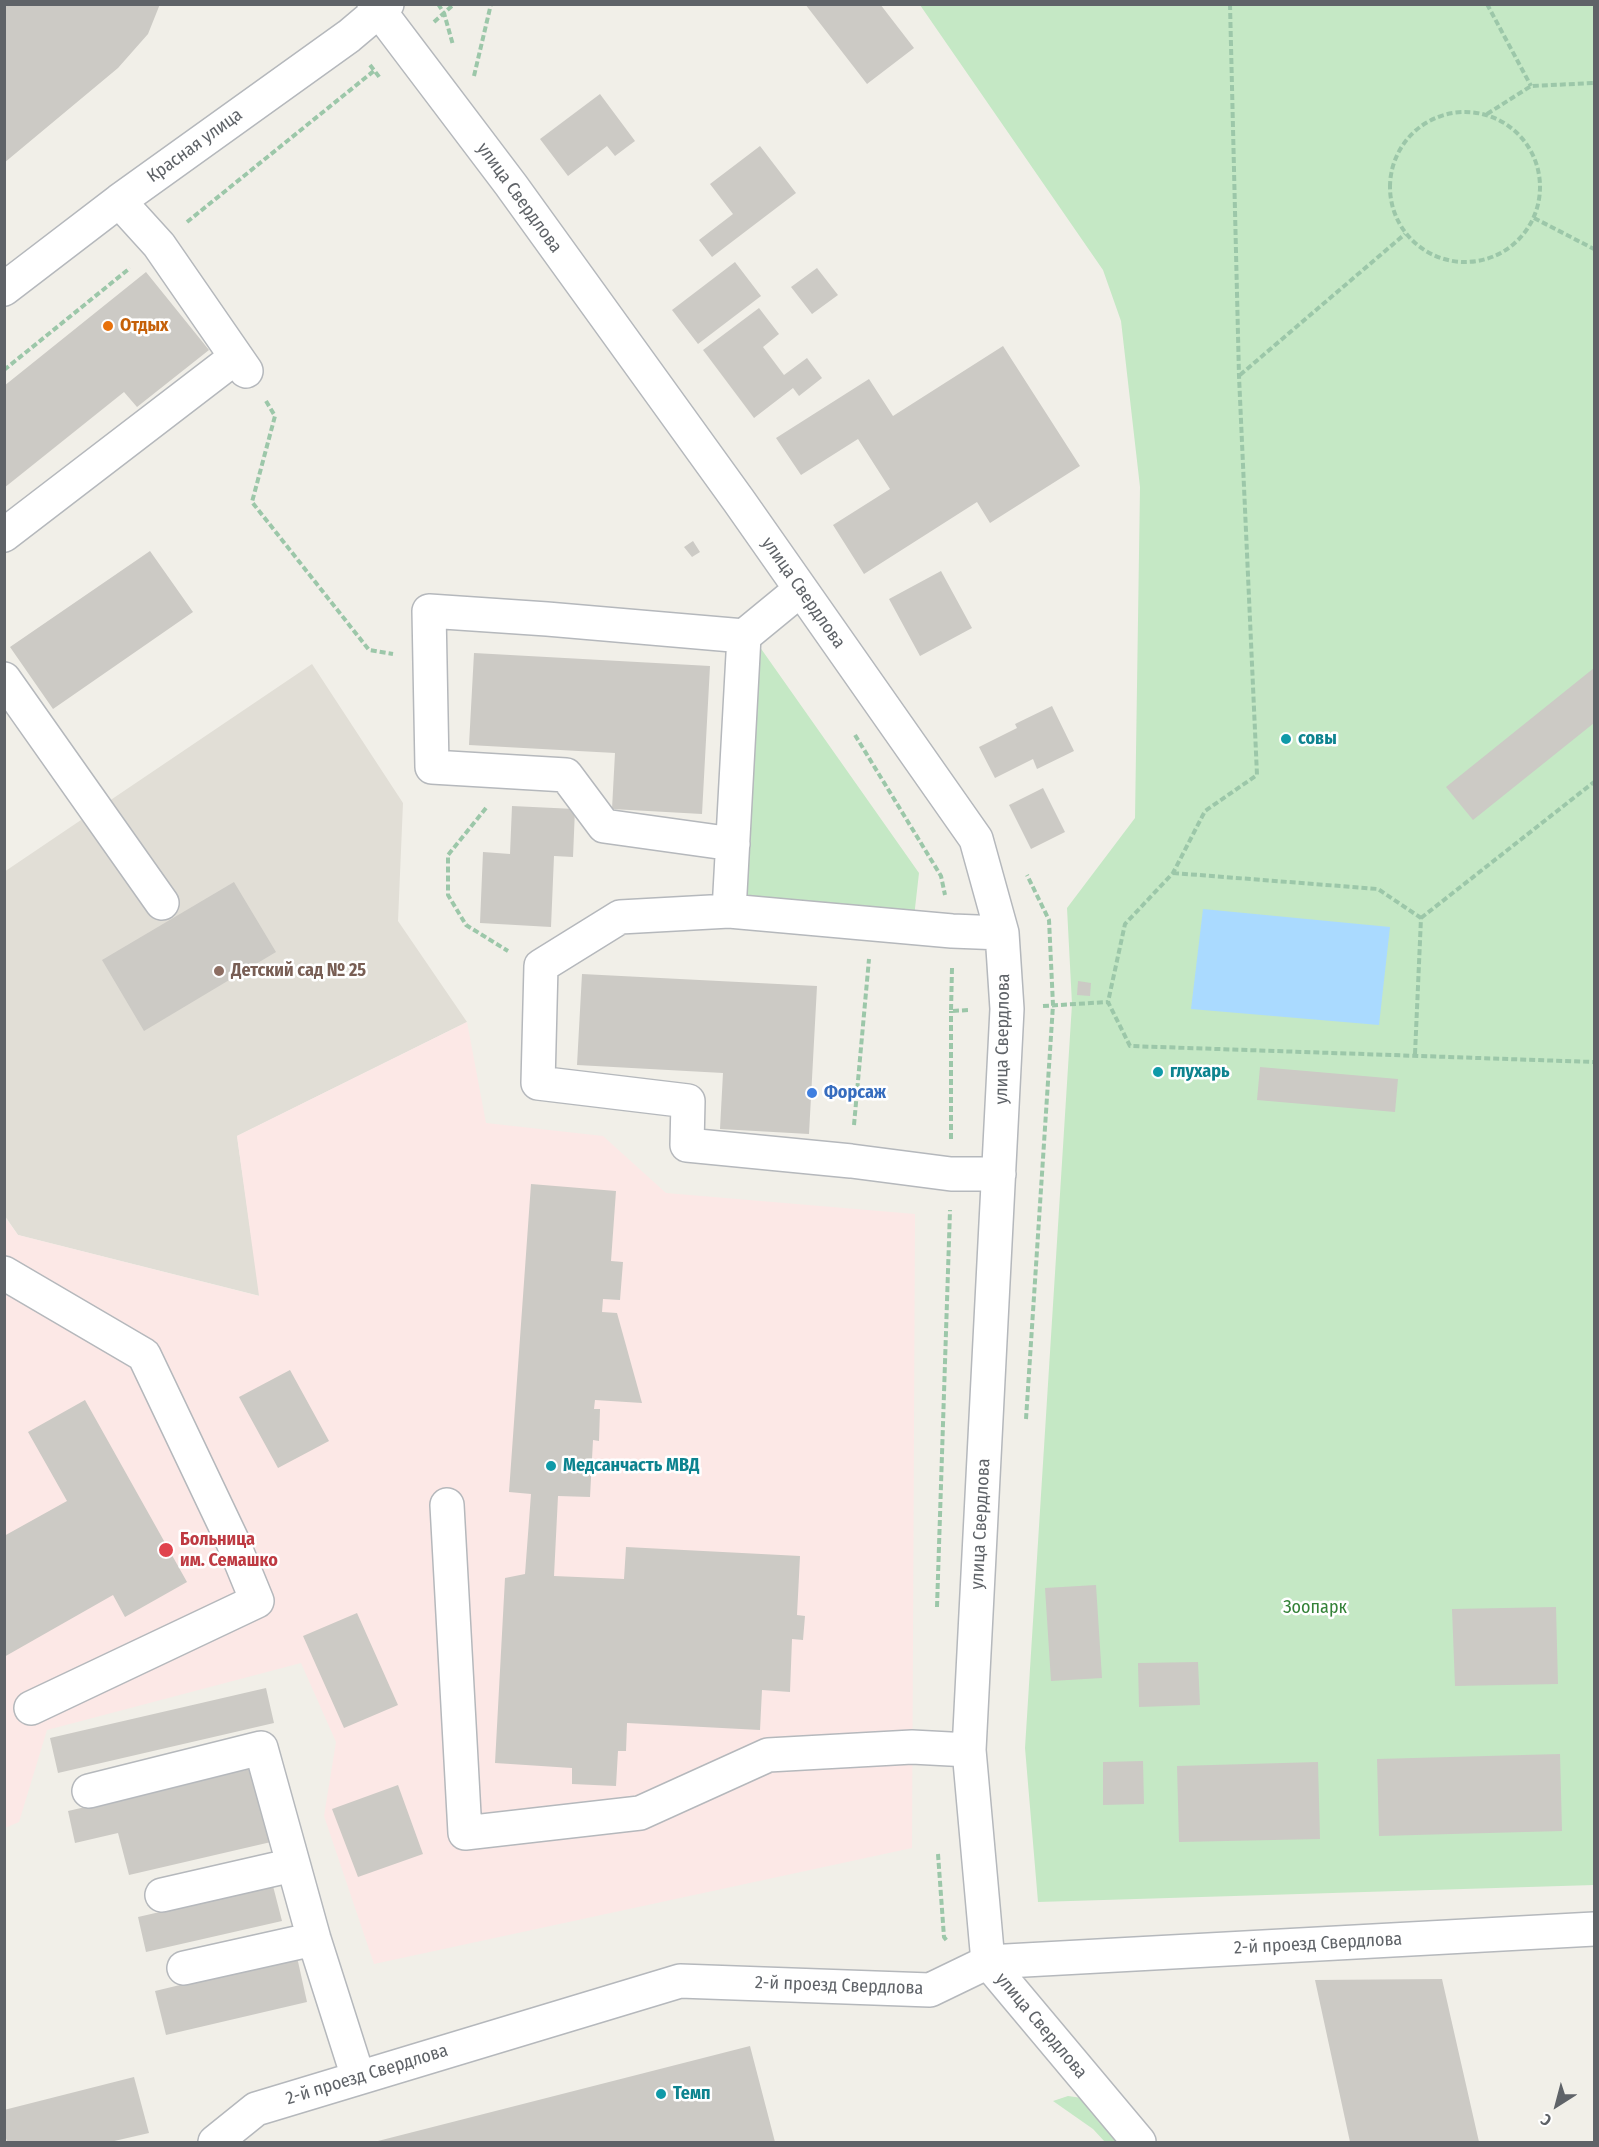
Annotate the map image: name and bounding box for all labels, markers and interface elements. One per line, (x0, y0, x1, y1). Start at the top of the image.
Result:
street label: Красная улица (143, 104, 247, 188)
street label: улица Свердлова (472, 139, 566, 257)
place label: Отдых (120, 315, 168, 337)
marker: Отдых (101, 319, 115, 333)
street label: улица Свердлова (757, 533, 849, 653)
place label: совы (1298, 728, 1337, 750)
marker: совы (1279, 732, 1293, 746)
place label: Детский сад № 25 (231, 960, 366, 982)
marker: Детский сад № 25 (212, 964, 226, 978)
street label: улица Свердлова (991, 973, 1015, 1105)
place label: глухарь (1170, 1061, 1230, 1083)
marker: глухарь (1151, 1065, 1165, 1079)
place label: Форсаж (824, 1082, 886, 1104)
marker: Форсаж (805, 1086, 819, 1100)
place label: Медсанчасть МВД (563, 1455, 699, 1477)
street label: улица Свердлова (967, 1458, 995, 1590)
marker: Медсанчасть МВД (544, 1459, 558, 1473)
place label: Больница им. Семашко (180, 1529, 278, 1572)
marker: Больница им. Семашко (157, 1541, 175, 1559)
park label: Зоопарк (1283, 1597, 1347, 1619)
street label: 2-й проезд Свердлова (1233, 1929, 1403, 1959)
street label: улица Свердлова (991, 1969, 1091, 2083)
street label: 2-й проезд Свердлова (754, 1972, 924, 2000)
street label: 2-й проезд Свердлова (283, 2040, 451, 2110)
north arrow (1527, 2075, 1587, 2135)
place label: Темп (673, 2083, 711, 2105)
marker: Темп (654, 2087, 668, 2101)
text: С (1537, 2110, 1555, 2130)

